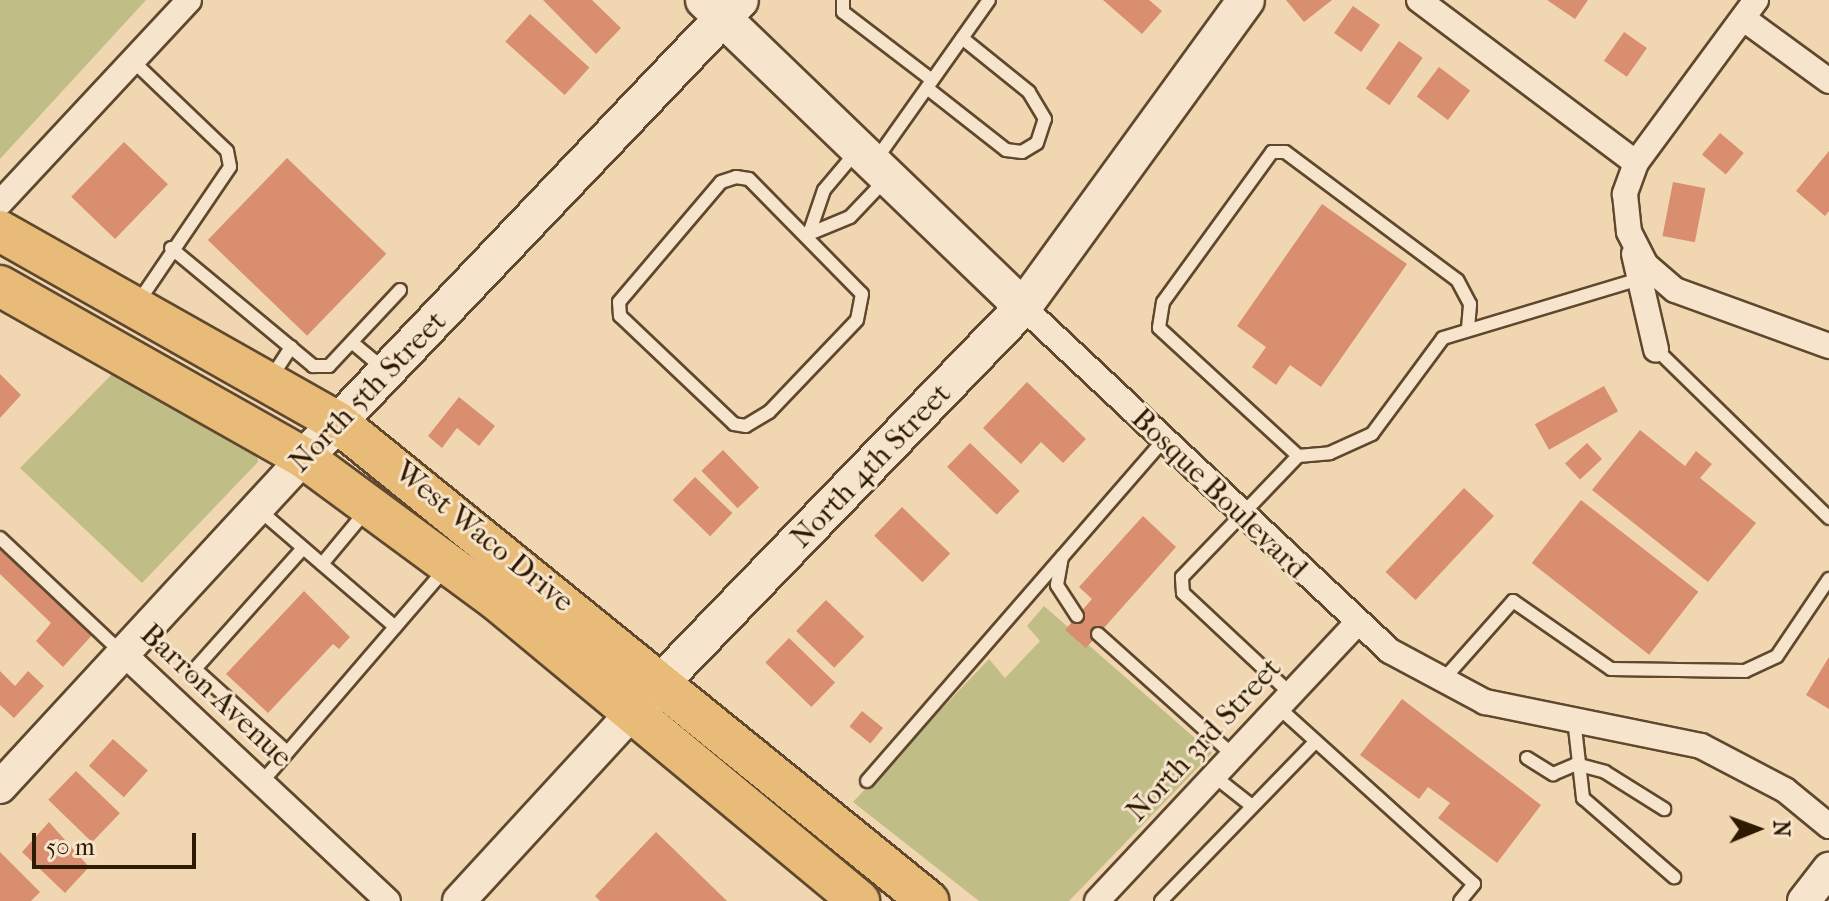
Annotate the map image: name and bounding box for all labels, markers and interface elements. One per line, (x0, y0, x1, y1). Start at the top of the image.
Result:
street label: North 5th Street (282, 304, 454, 480)
street label: North 4th Street (783, 376, 959, 556)
street label: Bosque Boulevard (1123, 401, 1315, 587)
street label: West Waco Drive (387, 454, 581, 620)
street label: Barron Avenue (133, 617, 299, 775)
street label: North 3rd Street (1119, 651, 1289, 829)
north arrow (1717, 789, 1797, 869)
scale bar (36, 817, 200, 867)
text: N (1768, 820, 1794, 837)
text: 50 m (46, 833, 95, 861)

